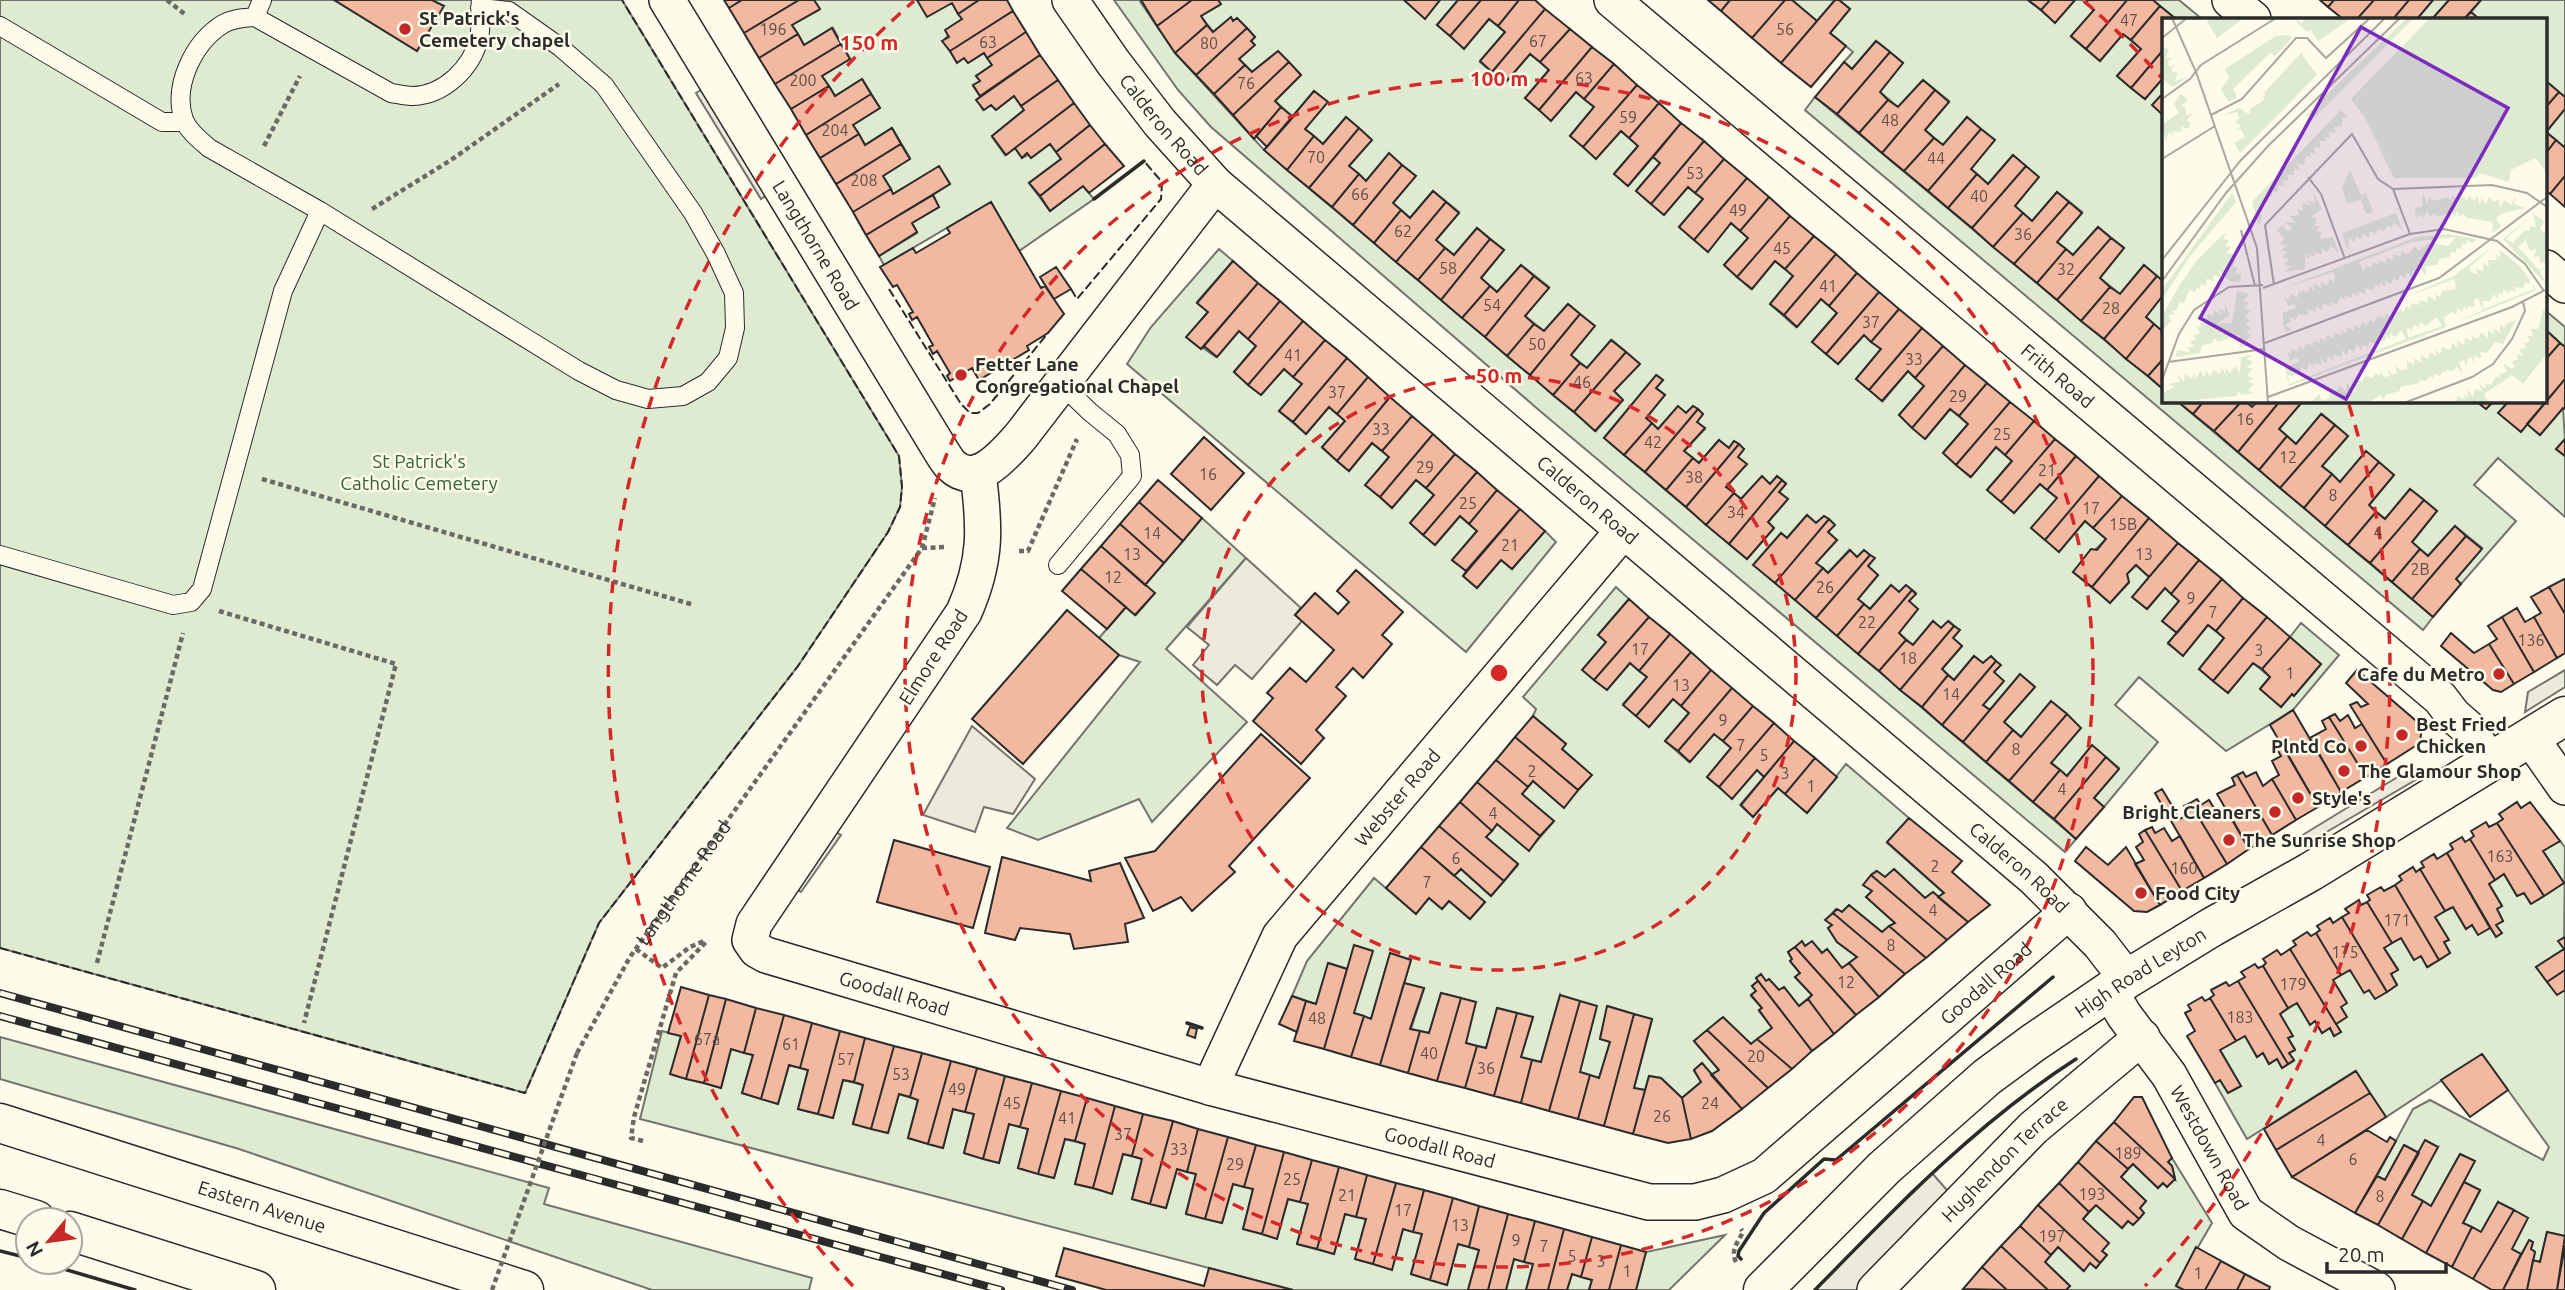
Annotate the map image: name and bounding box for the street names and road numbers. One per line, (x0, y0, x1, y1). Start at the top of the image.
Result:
street label: Calderon Road (1115, 69, 1213, 180)
street label: Langthorne Road (768, 177, 864, 314)
street label: Frith Road (2017, 339, 2098, 413)
street label: Calderon Road (1533, 451, 1643, 549)
street label: Elmore Road (894, 605, 972, 709)
street label: Webster Road (1350, 744, 1445, 851)
street label: Langthorne Road (631, 816, 735, 949)
street label: Calderon Road (1965, 817, 2073, 917)
street label: High Road Leyton (2071, 922, 2210, 1022)
street label: Goodall Road (1936, 938, 2036, 1029)
street label: Goodall Road (837, 966, 952, 1020)
street label: Westdown Road (2166, 1081, 2253, 1214)
street label: Hughendon Terrace (1937, 1093, 2072, 1226)
street label: Goodall Road (1382, 1122, 1498, 1172)
street label: Eastern Avenue (195, 1176, 329, 1237)

